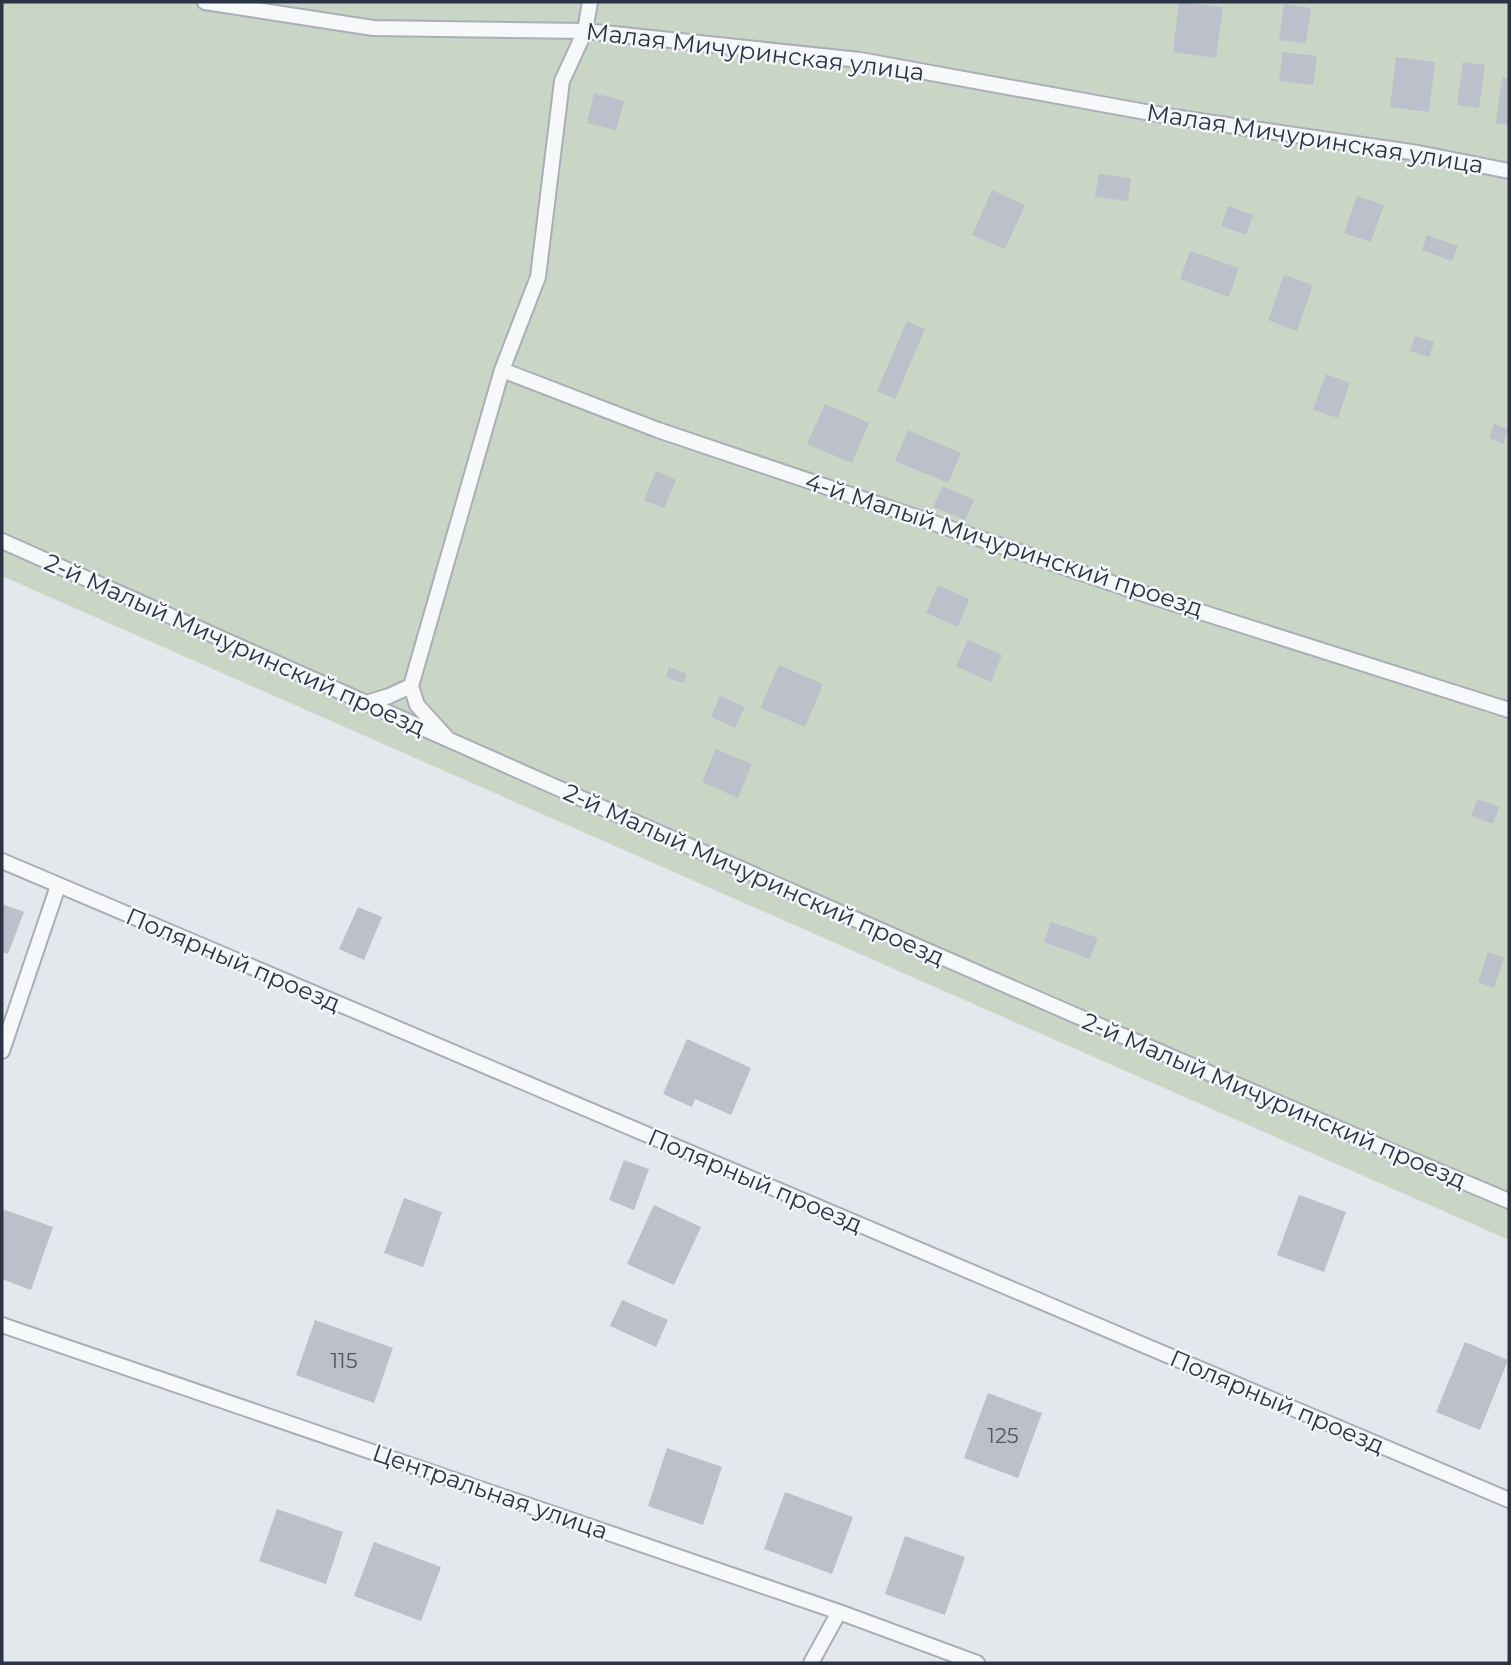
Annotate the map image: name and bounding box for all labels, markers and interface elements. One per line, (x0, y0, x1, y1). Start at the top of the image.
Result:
street label: Малая Мичуринская улица (584, 16, 926, 87)
street label: Малая Мичуринская улица (1145, 98, 1486, 179)
street label: 4-й Малый Мичуринский проезд (802, 466, 1207, 623)
street label: 2-й Малый Мичуринский проезд (40, 547, 430, 742)
street label: 2-й Малый Мичуринский проезд (559, 777, 949, 972)
street label: Полярный проезд (122, 901, 345, 1018)
street label: 2-й Малый Мичуринский проезд (1078, 1006, 1470, 1195)
street label: Полярный проезд (644, 1122, 867, 1239)
street label: Полярный проезд (1166, 1343, 1389, 1460)
house number: 115 (330, 1348, 358, 1373)
house number: 125 (987, 1423, 1019, 1448)
street label: Центральная улица (369, 1438, 612, 1545)

